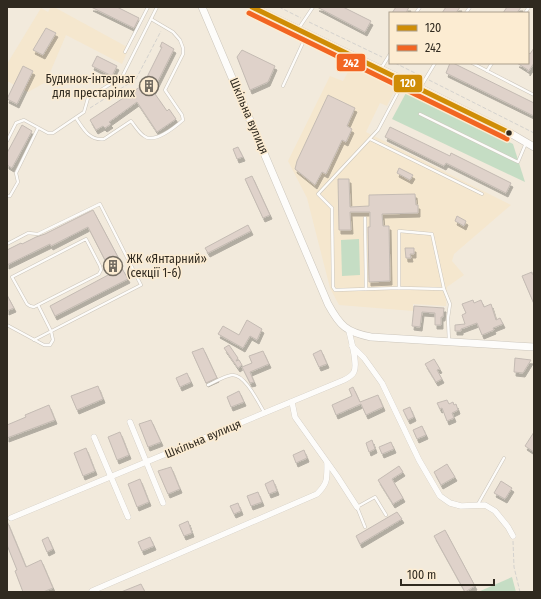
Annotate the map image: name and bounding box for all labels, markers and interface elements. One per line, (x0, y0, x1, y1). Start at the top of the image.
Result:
legend (389, 12, 529, 64)
text: 120 (425, 21, 441, 35)
text: 242 (425, 41, 441, 55)
line badge: 242 (336, 53, 366, 72)
text: 242 (342, 57, 359, 70)
place label: Будинок-інтернат для престарілих (45, 72, 136, 100)
line badge: 120 (393, 74, 423, 93)
building icon: Будинок-інтернат для престарілих (138, 75, 160, 97)
street label: Шкільна вулиця (227, 76, 271, 156)
text: 120 (400, 77, 416, 90)
unlabelled marker (504, 128, 514, 138)
place label: ЖК «Янтарний» (секції 1-6) (127, 252, 207, 280)
building icon: ЖК «Янтарний» (секції 1-6) (102, 255, 124, 277)
street label: Шкільна вулиця (163, 417, 243, 461)
scale bar (401, 561, 494, 587)
text: 100 m (407, 568, 436, 582)

